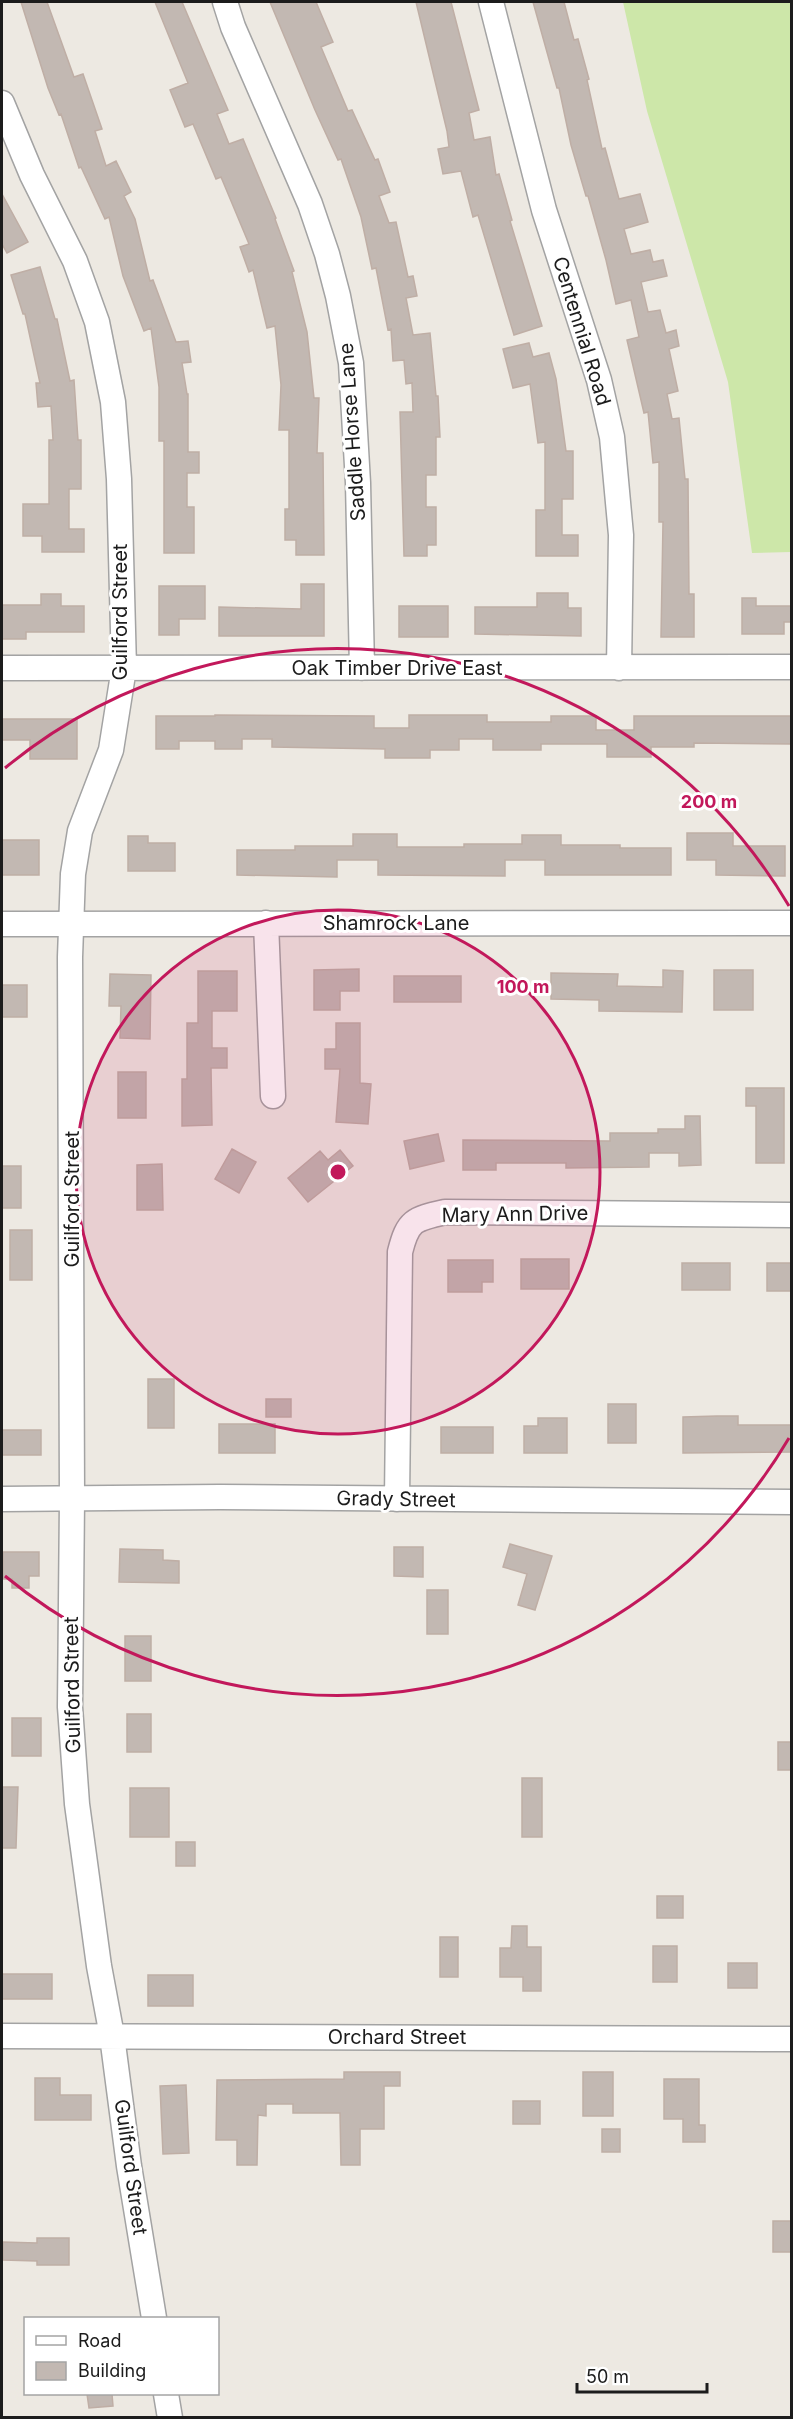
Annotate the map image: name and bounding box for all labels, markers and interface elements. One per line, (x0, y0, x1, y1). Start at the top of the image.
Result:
street label: Centennial Road (548, 254, 616, 408)
street label: Saddle Horse Lane (334, 342, 370, 522)
street label: Guilford Street (108, 543, 132, 680)
street label: Oak Timber Drive East (291, 656, 503, 680)
text: 200 m (681, 791, 737, 812)
street label: Shamrock Lane (323, 911, 469, 935)
text: 100 m (497, 976, 549, 997)
street label: Guilford Street (60, 1130, 84, 1267)
centre of rings (328, 1162, 348, 1182)
street label: Mary Ann Drive (441, 1201, 589, 1227)
street label: Grady Street (336, 1486, 456, 1512)
street label: Guilford Street (59, 1616, 85, 1754)
street label: Orchard Street (328, 2025, 467, 2049)
street label: Guilford Street (110, 2098, 152, 2237)
legend (24, 2317, 219, 2395)
text: Road (78, 2330, 121, 2351)
scale bar (577, 2356, 708, 2394)
text: Building (78, 2360, 146, 2381)
text: 50 m (586, 2366, 629, 2387)

